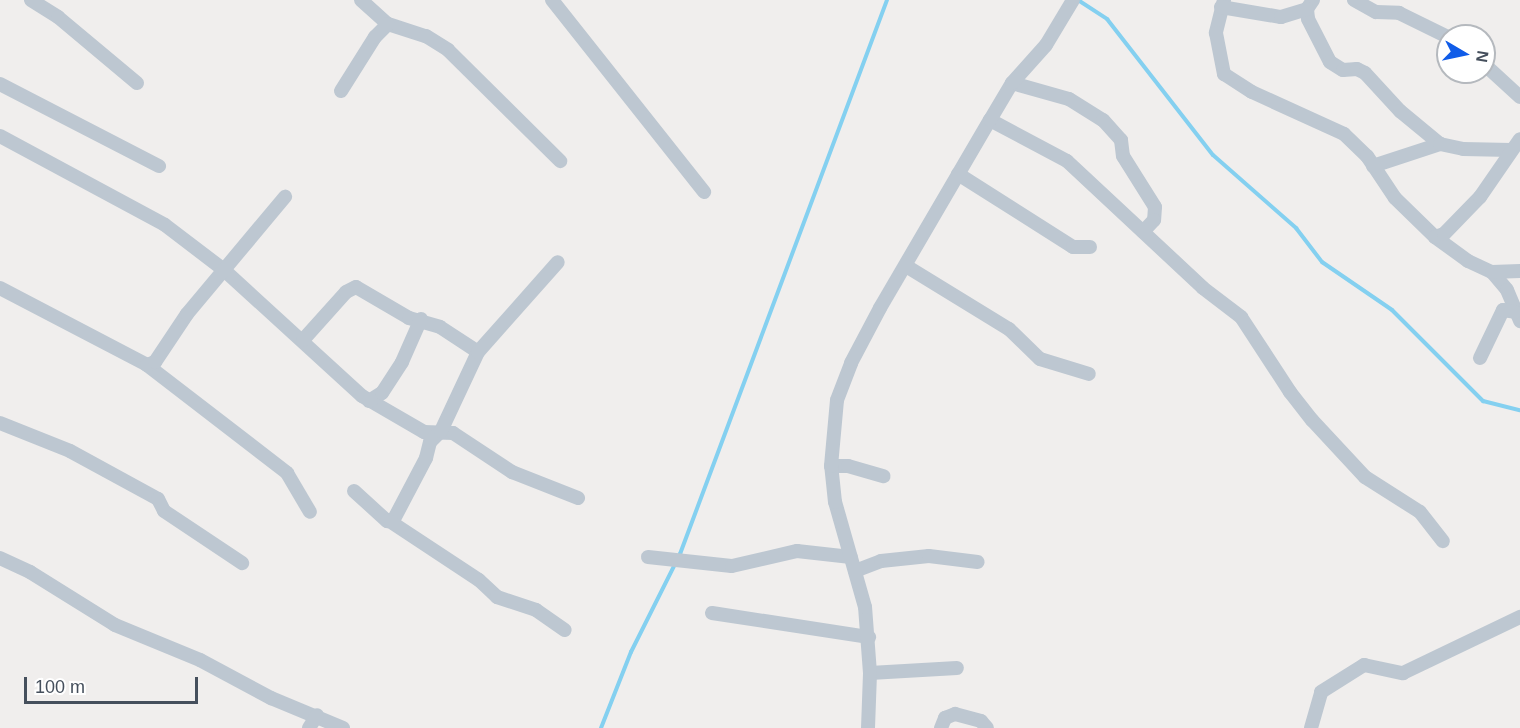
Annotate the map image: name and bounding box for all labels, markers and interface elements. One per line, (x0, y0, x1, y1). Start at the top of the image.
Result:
north arrow (1436, 24, 1496, 84)
text: N (1473, 50, 1492, 64)
scale bar (27, 665, 201, 703)
text: 100 m (35, 677, 85, 697)

